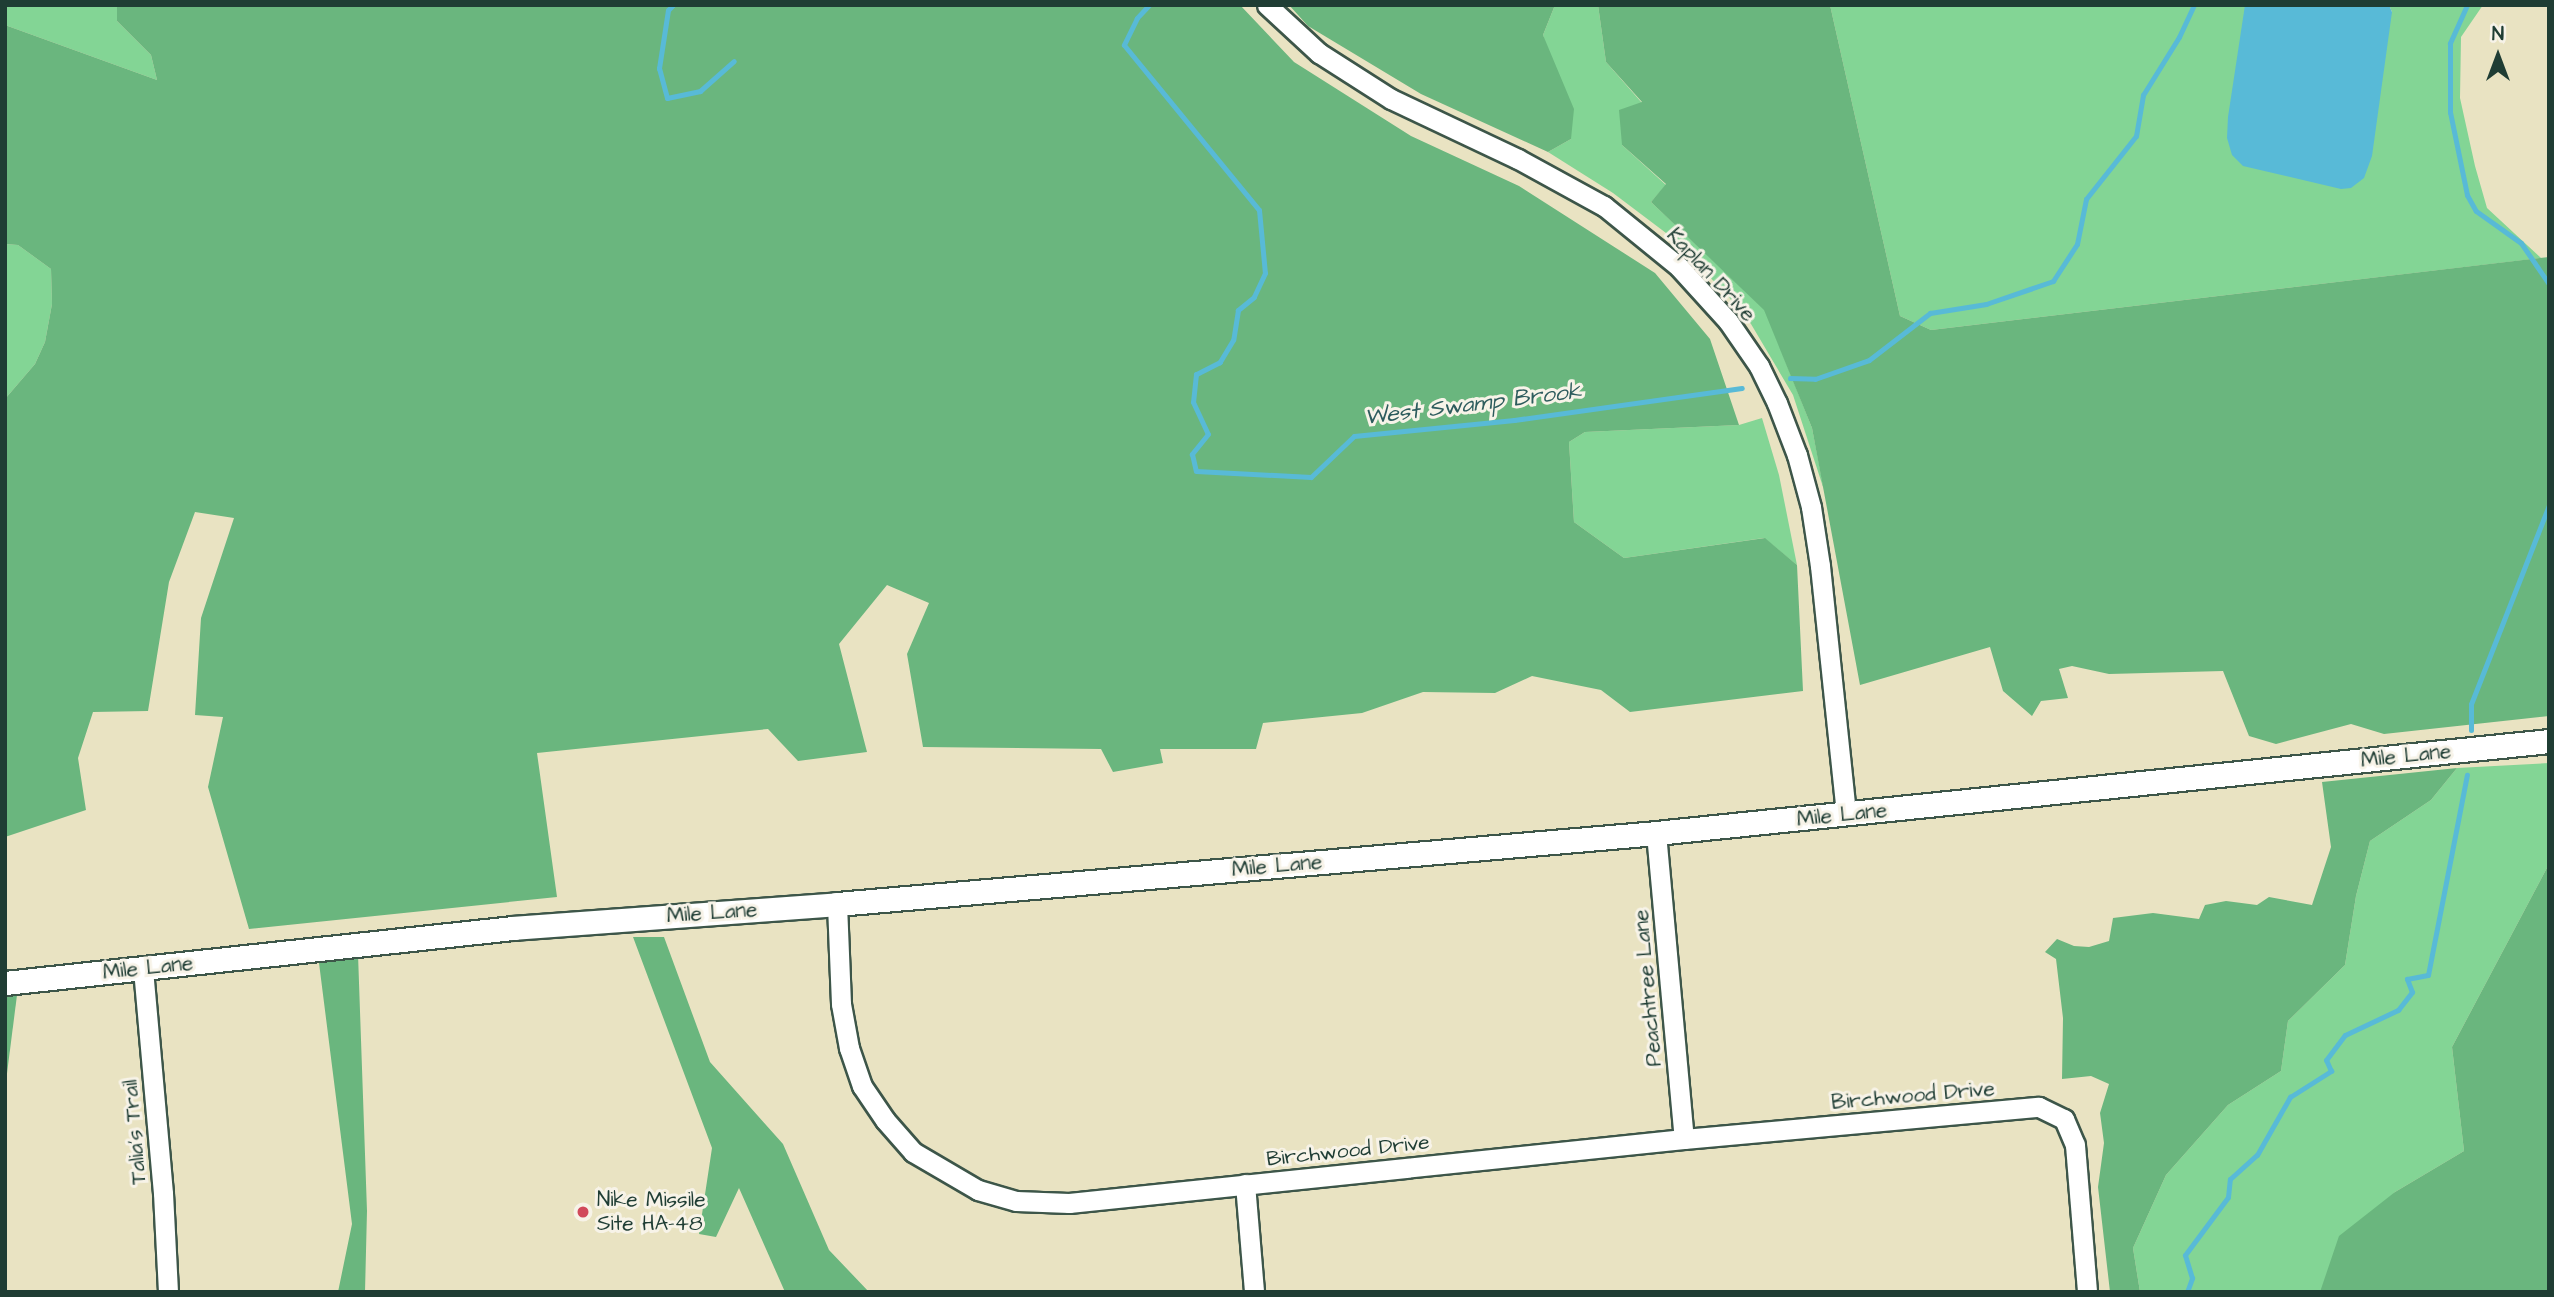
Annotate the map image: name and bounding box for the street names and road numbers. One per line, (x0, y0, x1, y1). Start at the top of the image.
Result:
street label: Kaplan Drive (1661, 223, 1761, 327)
street label: Mile Lane (2360, 739, 2452, 773)
street label: Mile Lane (1796, 798, 1888, 832)
street label: Mile Lane (1231, 849, 1323, 883)
street label: Mile Lane (666, 897, 758, 929)
street label: Peachtree Lane (1629, 908, 1667, 1068)
street label: Mile Lane (102, 951, 194, 985)
street label: Birchwood Drive (1830, 1076, 1996, 1116)
street label: Talia's Trail (118, 1079, 152, 1185)
street label: Birchwood Drive (1265, 1130, 1431, 1172)

